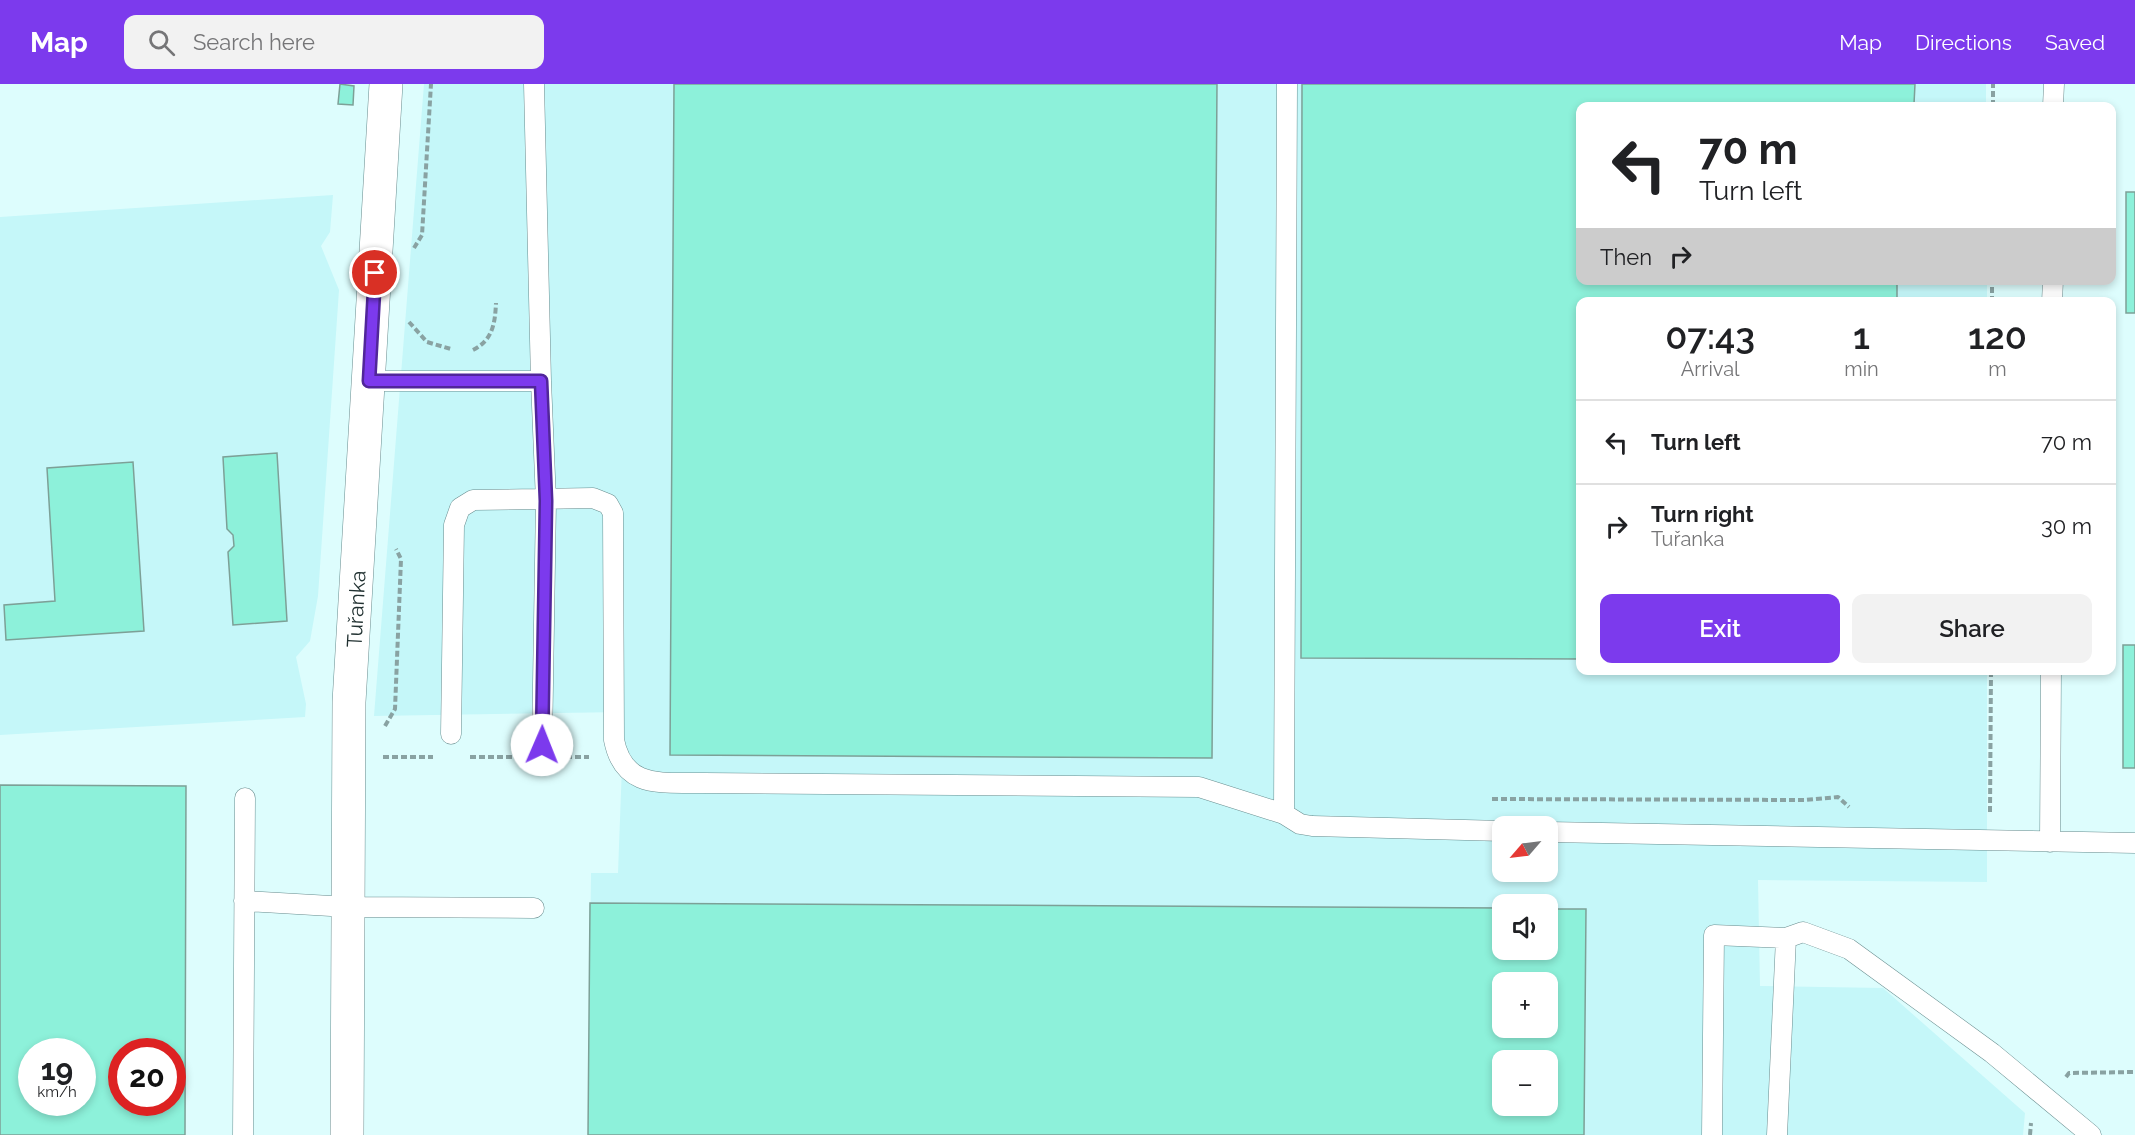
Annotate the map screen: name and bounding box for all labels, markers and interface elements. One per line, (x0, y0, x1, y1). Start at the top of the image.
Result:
search box (124, 15, 544, 69)
text: Map (30, 26, 88, 59)
icon: search (145, 26, 178, 59)
text: Search here (193, 29, 315, 55)
text: Map (1839, 30, 1882, 55)
text: Directions (1915, 30, 2012, 55)
text: Saved (2045, 30, 2105, 55)
text: 70 m (1699, 125, 1798, 174)
icon: left (1600, 126, 1678, 204)
text: Turn left (1699, 175, 1802, 206)
icon: right (1664, 240, 1697, 273)
text: Then (1600, 244, 1652, 270)
pin (349, 247, 400, 298)
icon: arrive (358, 256, 391, 289)
text: 07:43 (1665, 315, 1755, 357)
text: 1 (1853, 315, 1870, 357)
text: 120 (1968, 315, 2027, 357)
text: Arrival (1681, 357, 1740, 381)
text: min (1844, 357, 1879, 381)
text: m (1988, 357, 2007, 381)
icon: left (1600, 426, 1633, 459)
text: Turn left (1651, 429, 1741, 455)
text: 70 m (2041, 429, 2092, 455)
text: Turn right (1651, 501, 1754, 527)
icon: right (1600, 510, 1633, 543)
text: 30 m (2041, 513, 2092, 539)
text: Tuřanka (1651, 527, 1724, 551)
street label: Tuřanka (342, 570, 370, 648)
button: Exit (1600, 594, 1840, 663)
button: Share (1852, 594, 2092, 663)
position arrow (510, 713, 574, 777)
north arrow (1492, 816, 1558, 882)
map controls (1492, 816, 1558, 1116)
button: sound (1492, 894, 1558, 960)
button: + (1492, 972, 1558, 1038)
speed limit sign: 20 (108, 1038, 186, 1116)
button: − (1492, 1050, 1558, 1116)
text: 19 (41, 1052, 73, 1087)
text: km/h (37, 1083, 77, 1101)

